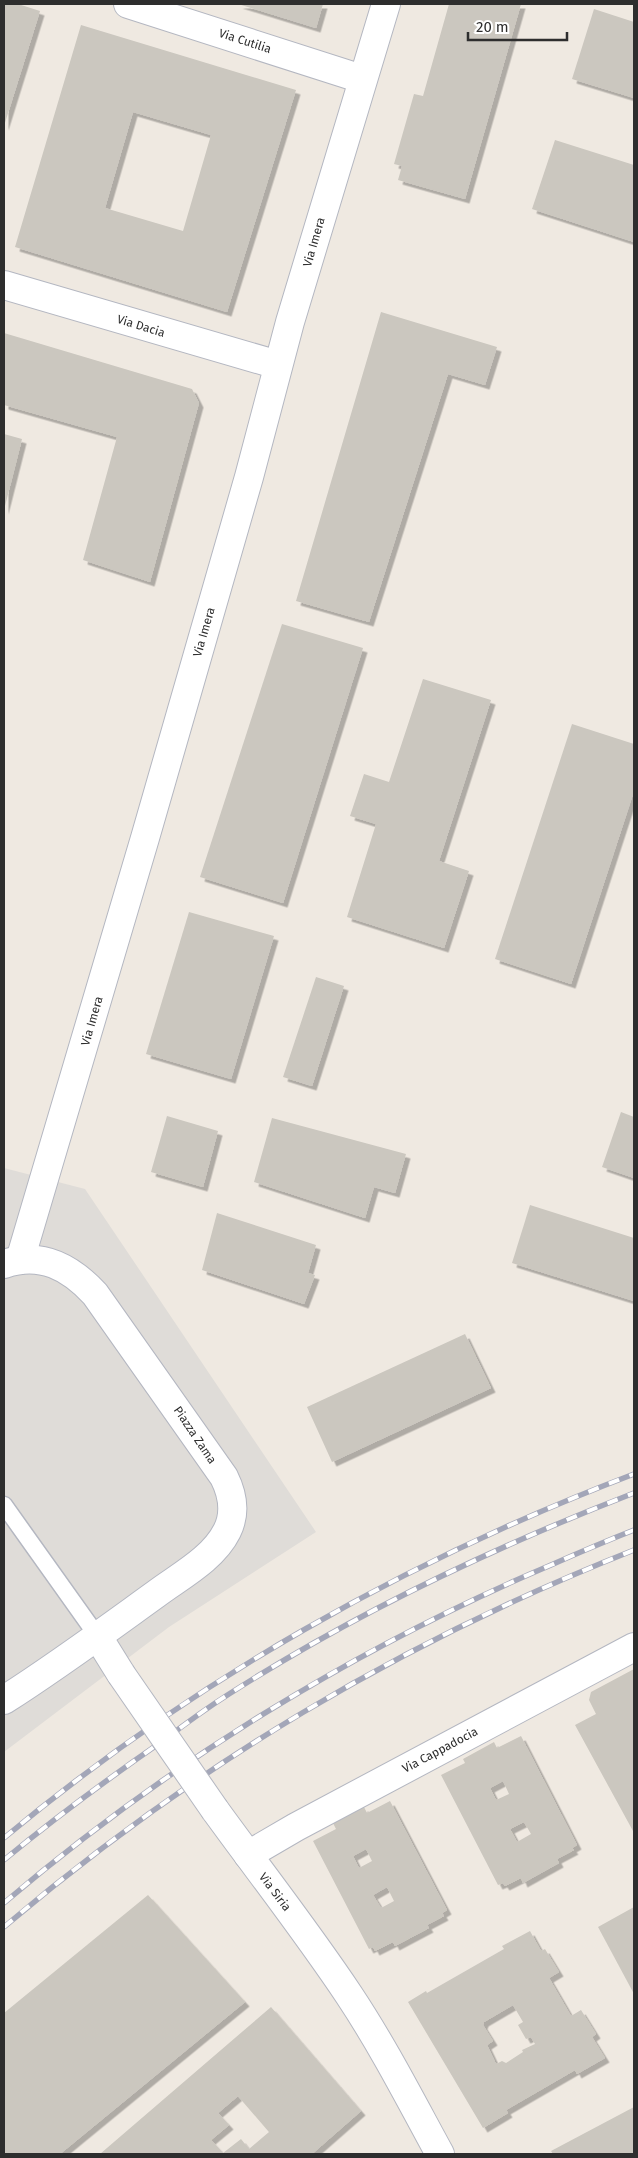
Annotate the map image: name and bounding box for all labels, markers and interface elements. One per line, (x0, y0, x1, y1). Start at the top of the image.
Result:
scale bar (468, 10, 567, 42)
text: 20 m (476, 18, 509, 36)
street label: Via Cutilia (217, 26, 273, 56)
street label: Via Imera (300, 216, 328, 268)
street label: Via Dacia (115, 312, 167, 340)
street label: Via Imera (190, 606, 218, 658)
street label: Via Imera (78, 995, 106, 1047)
street label: Piazza Zama (171, 1404, 219, 1466)
street label: Via Cappadocia (400, 1724, 480, 1776)
street label: Via Siria (256, 1870, 294, 1914)

